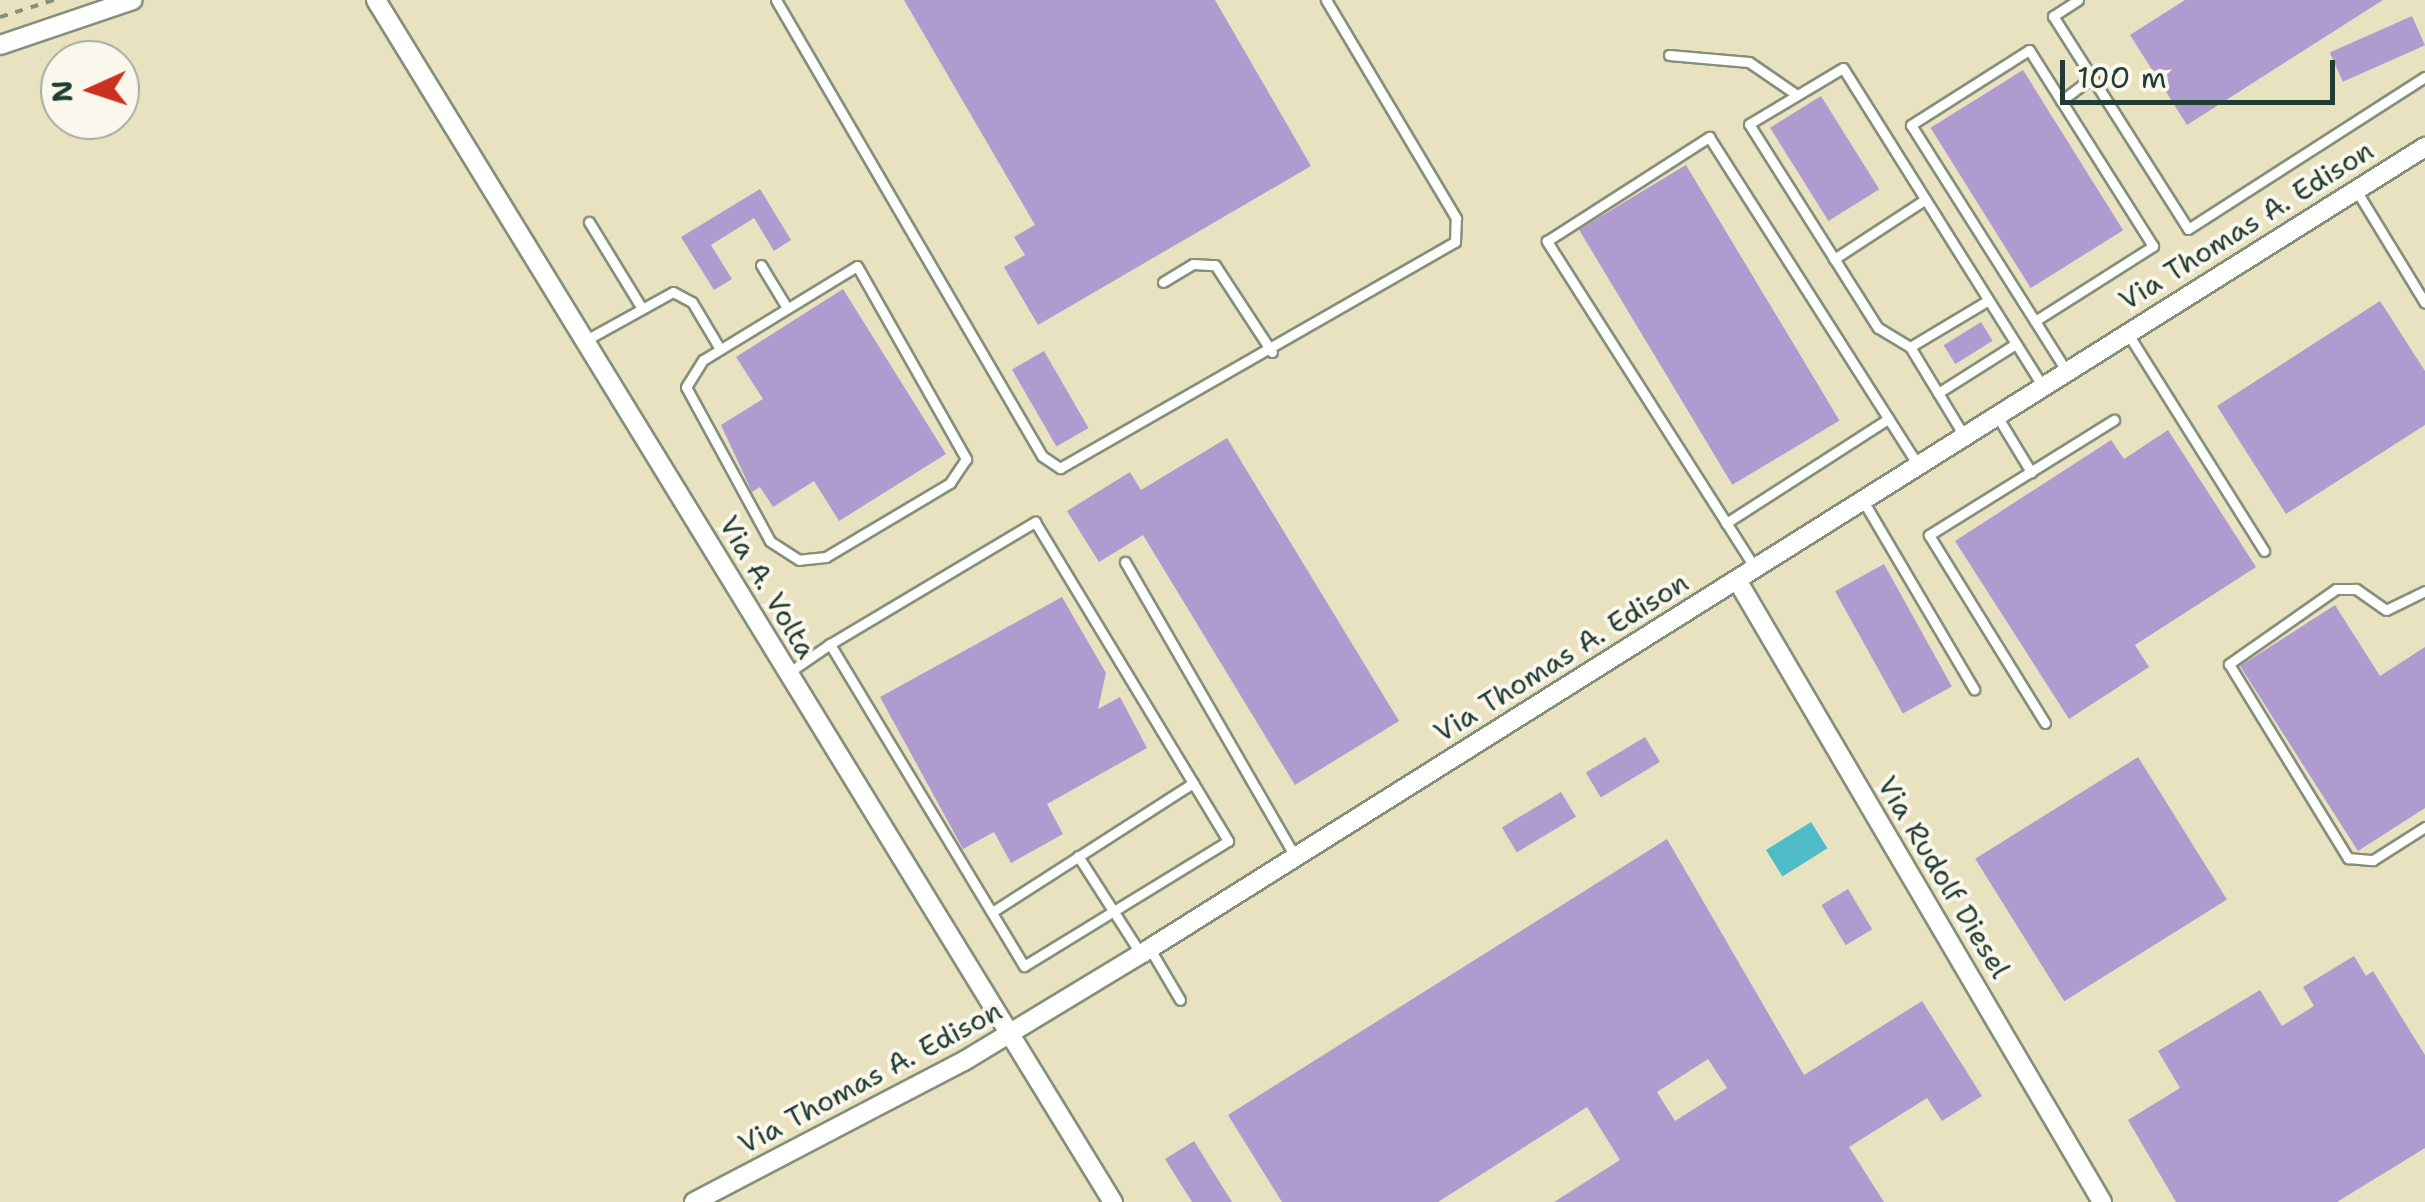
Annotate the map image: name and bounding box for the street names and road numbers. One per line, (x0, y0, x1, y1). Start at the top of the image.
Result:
street label: Via Thomas A. Edison (2113, 133, 2379, 317)
street label: Via A. Volta (712, 510, 824, 664)
street label: Via Thomas A. Edison (1428, 565, 1694, 749)
street label: Via Rudolf Diesel (1870, 770, 2018, 984)
street label: Via Thomas A. Edison (733, 993, 1007, 1161)

